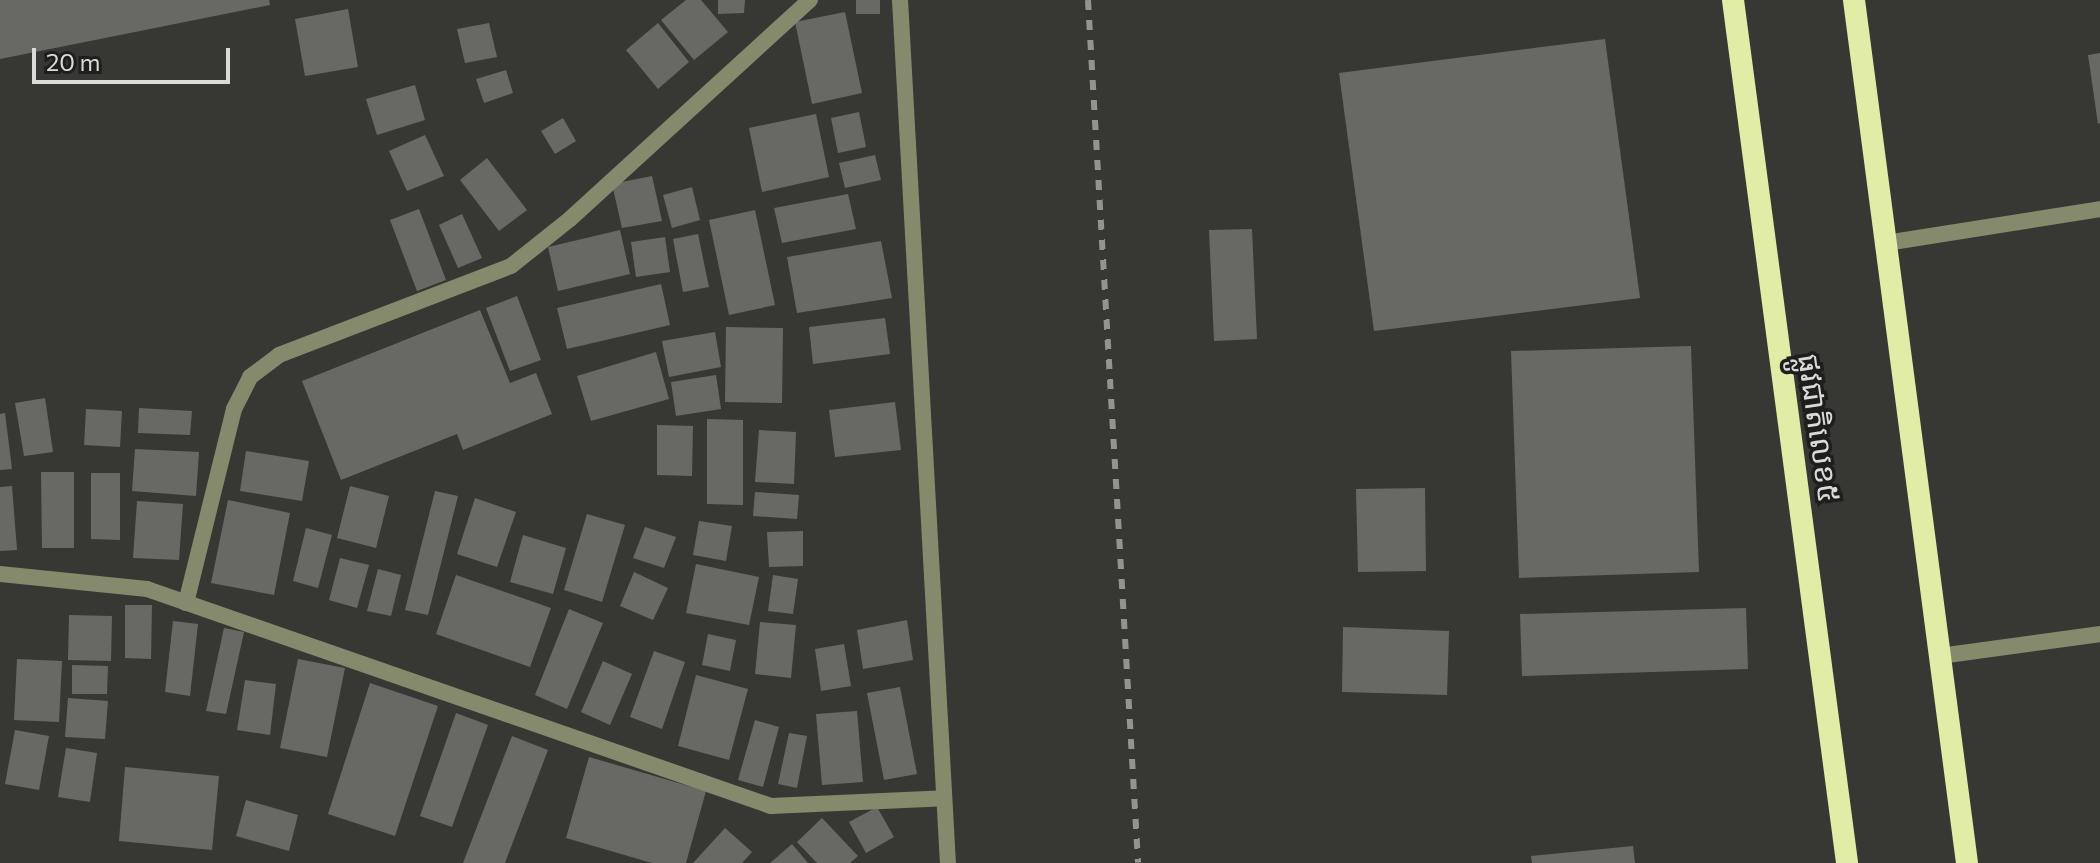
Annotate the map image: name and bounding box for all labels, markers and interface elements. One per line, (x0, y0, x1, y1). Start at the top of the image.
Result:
scale bar (36, 32, 234, 82)
text: 20 m (46, 47, 100, 76)
street label: ផ្លូវជាតិលេខ៥ (1792, 351, 1848, 505)

